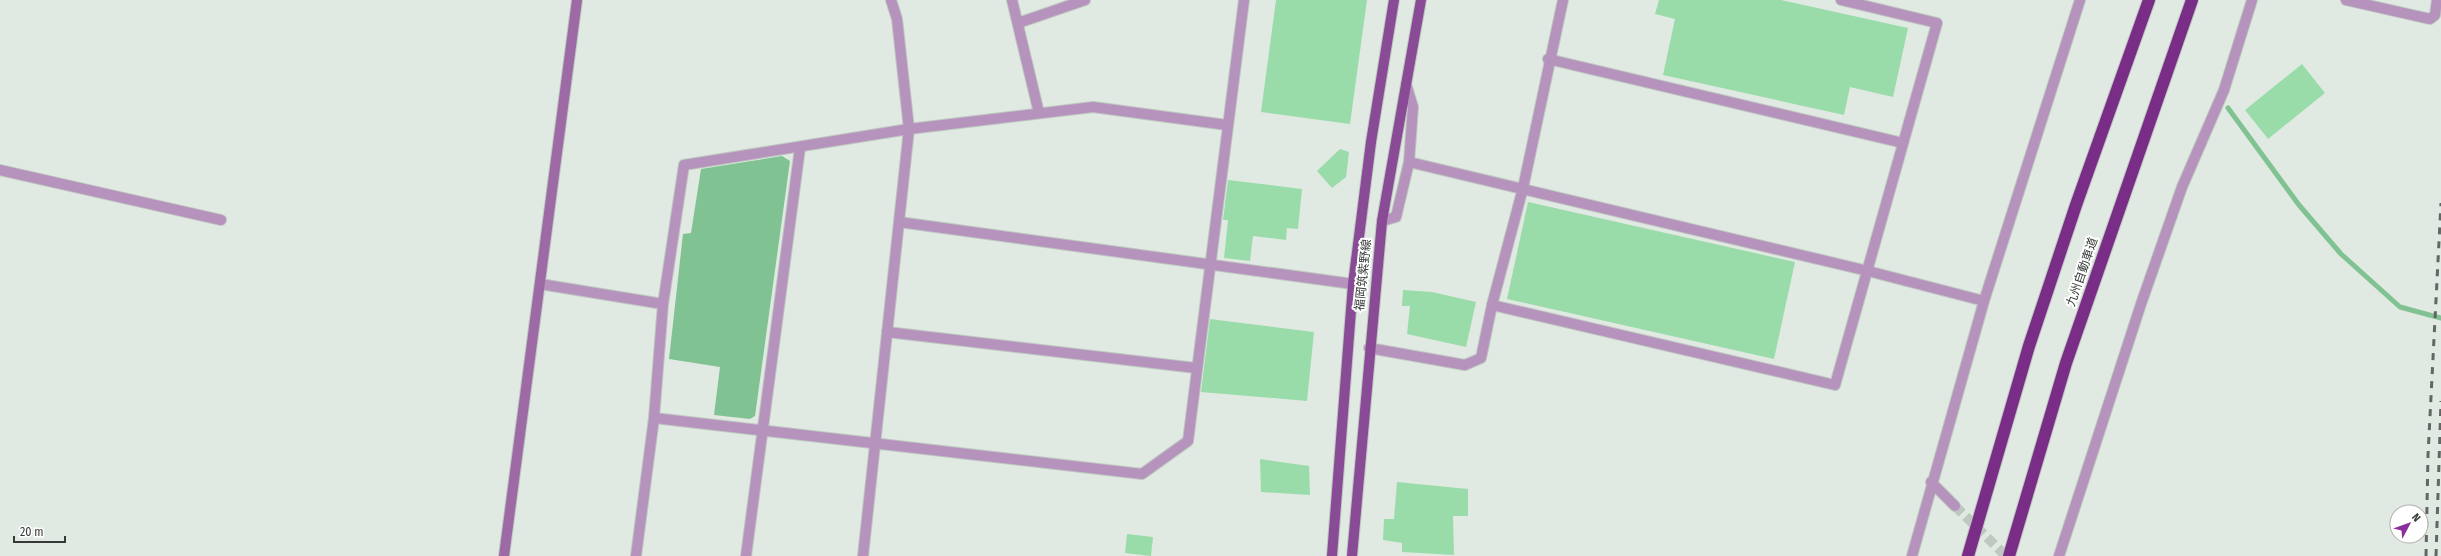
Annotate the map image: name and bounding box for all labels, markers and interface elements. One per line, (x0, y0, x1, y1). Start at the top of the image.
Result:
street label: 九州自動車道 (2064, 236, 2100, 308)
street label: 福岡筑紫野線 (1352, 238, 1374, 312)
north arrow (2389, 504, 2429, 544)
text: N (2409, 511, 2423, 525)
scale bar (14, 518, 65, 544)
text: 20 m (20, 525, 44, 539)

